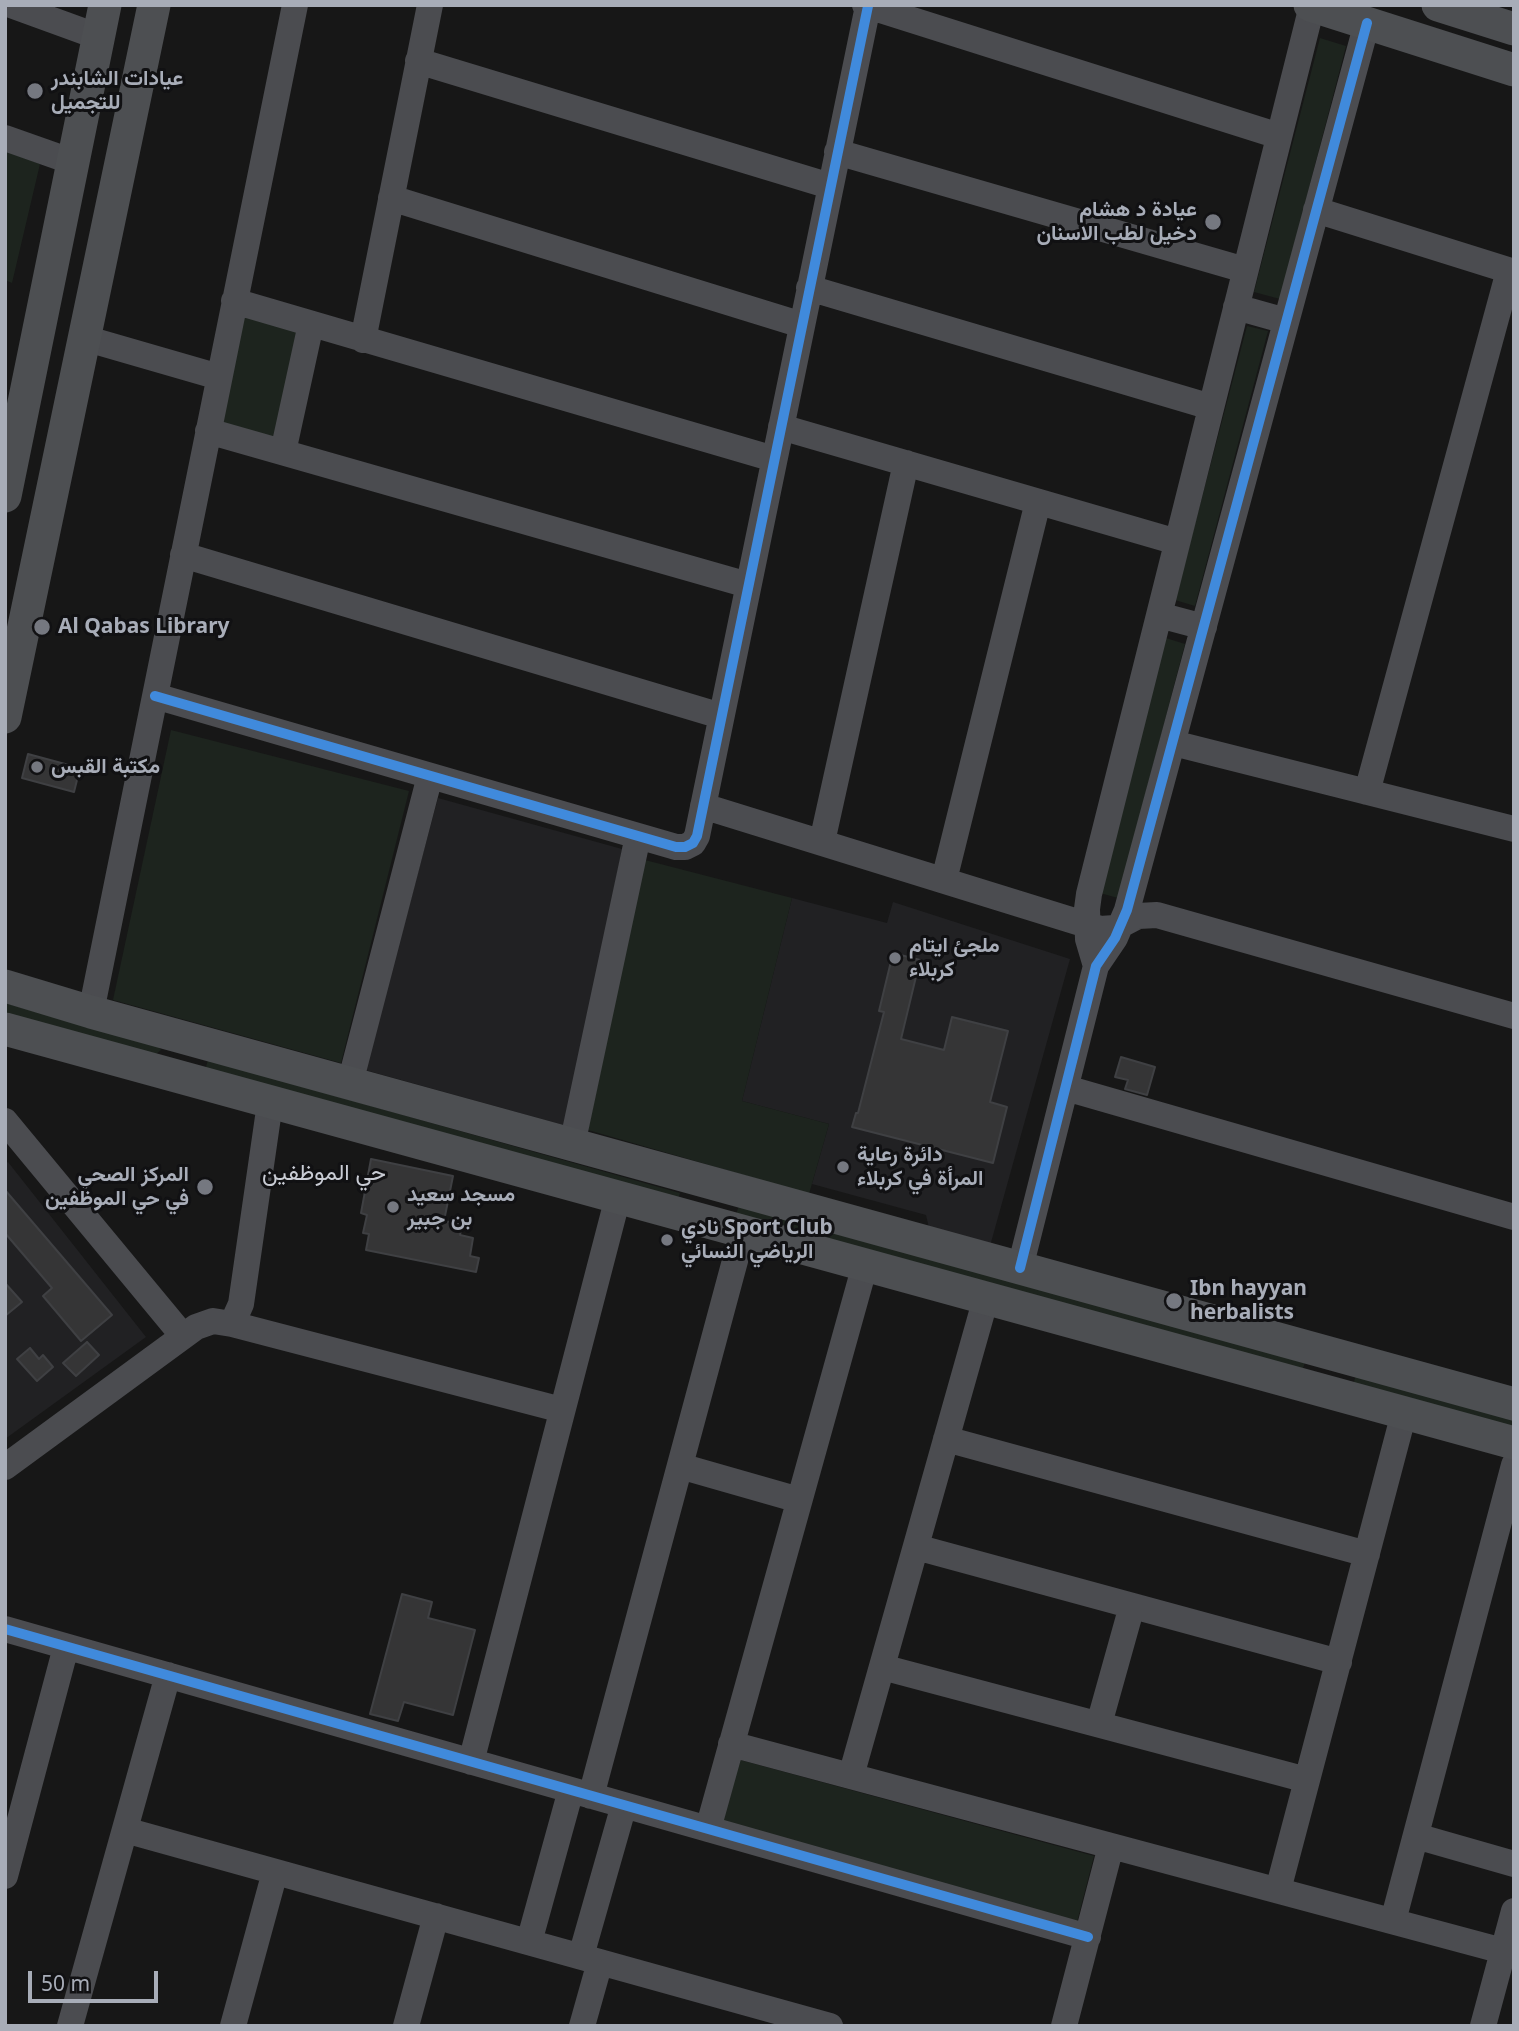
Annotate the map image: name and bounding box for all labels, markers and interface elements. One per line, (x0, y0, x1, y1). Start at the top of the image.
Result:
place label: عيادات الشابندر للتجميل (51, 66, 183, 116)
marker: عيادات الشابندر للتجميل (25, 81, 45, 101)
place label: عيادة د هشام دخيل لطب الاسنان (1036, 197, 1197, 247)
marker: عيادة د هشام دخيل لطب الاسنان (1203, 212, 1223, 232)
place label: Al Qabas Library (58, 614, 230, 640)
marker: Al Qabas Library (32, 617, 52, 637)
place label: مكتبة القبس (51, 754, 160, 780)
marker: مكتبة القبس (29, 759, 45, 775)
place label: ملجئ ايتام كربلاء (909, 933, 1000, 983)
marker: ملجئ ايتام كربلاء (887, 950, 903, 966)
place label: دائرة رعاية المرأة في كربلاء (857, 1142, 984, 1192)
district label: حي الموظفين (262, 1159, 386, 1187)
marker: دائرة رعاية المرأة في كربلاء (835, 1159, 851, 1175)
place label: المركز الصحي في حي الموظفين (45, 1162, 189, 1212)
marker: المركز الصحي في حي الموظفين (195, 1177, 215, 1197)
place label: مسجد سعيد بن جبير (407, 1182, 515, 1232)
marker: مسجد سعيد بن جبير (385, 1199, 401, 1215)
place label: نادي Sport Club الرياضي النسائي (681, 1215, 833, 1265)
marker: نادي Sport Club الرياضي النسائي (659, 1232, 675, 1248)
place label: Ibn hayyan herbalists (1190, 1276, 1307, 1326)
marker: Ibn hayyan herbalists (1164, 1291, 1184, 1311)
scale bar (32, 1958, 161, 2002)
text: 50 m (41, 1969, 90, 1997)

